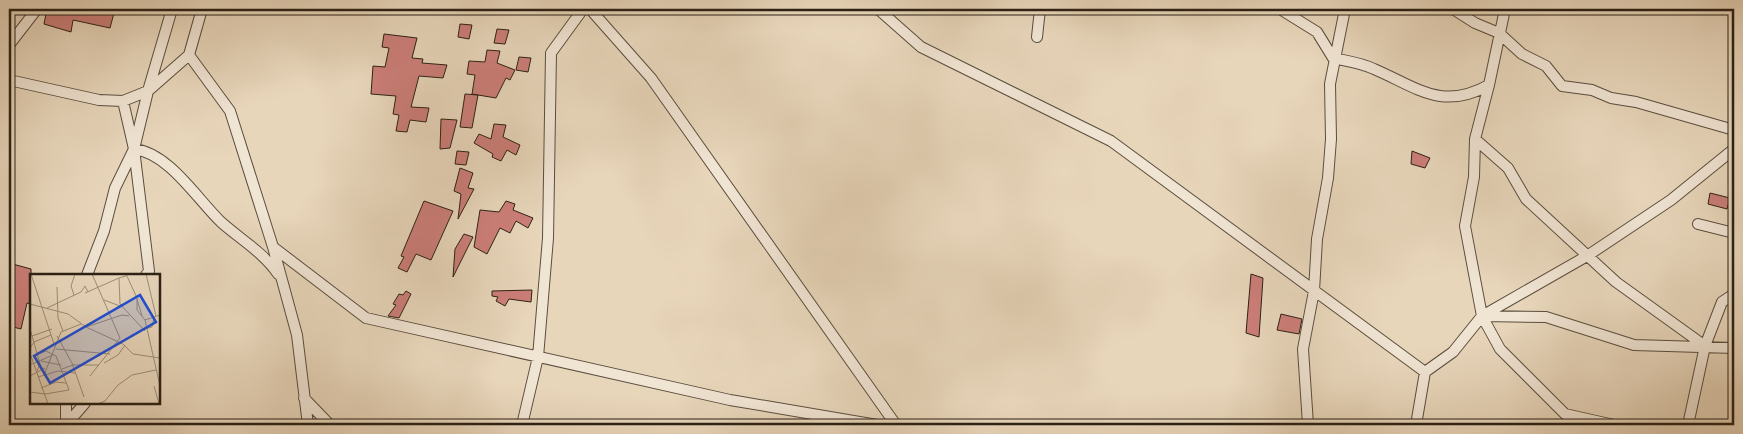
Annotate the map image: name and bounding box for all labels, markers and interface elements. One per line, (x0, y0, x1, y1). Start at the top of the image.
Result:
inset map (30, 274, 160, 404)

